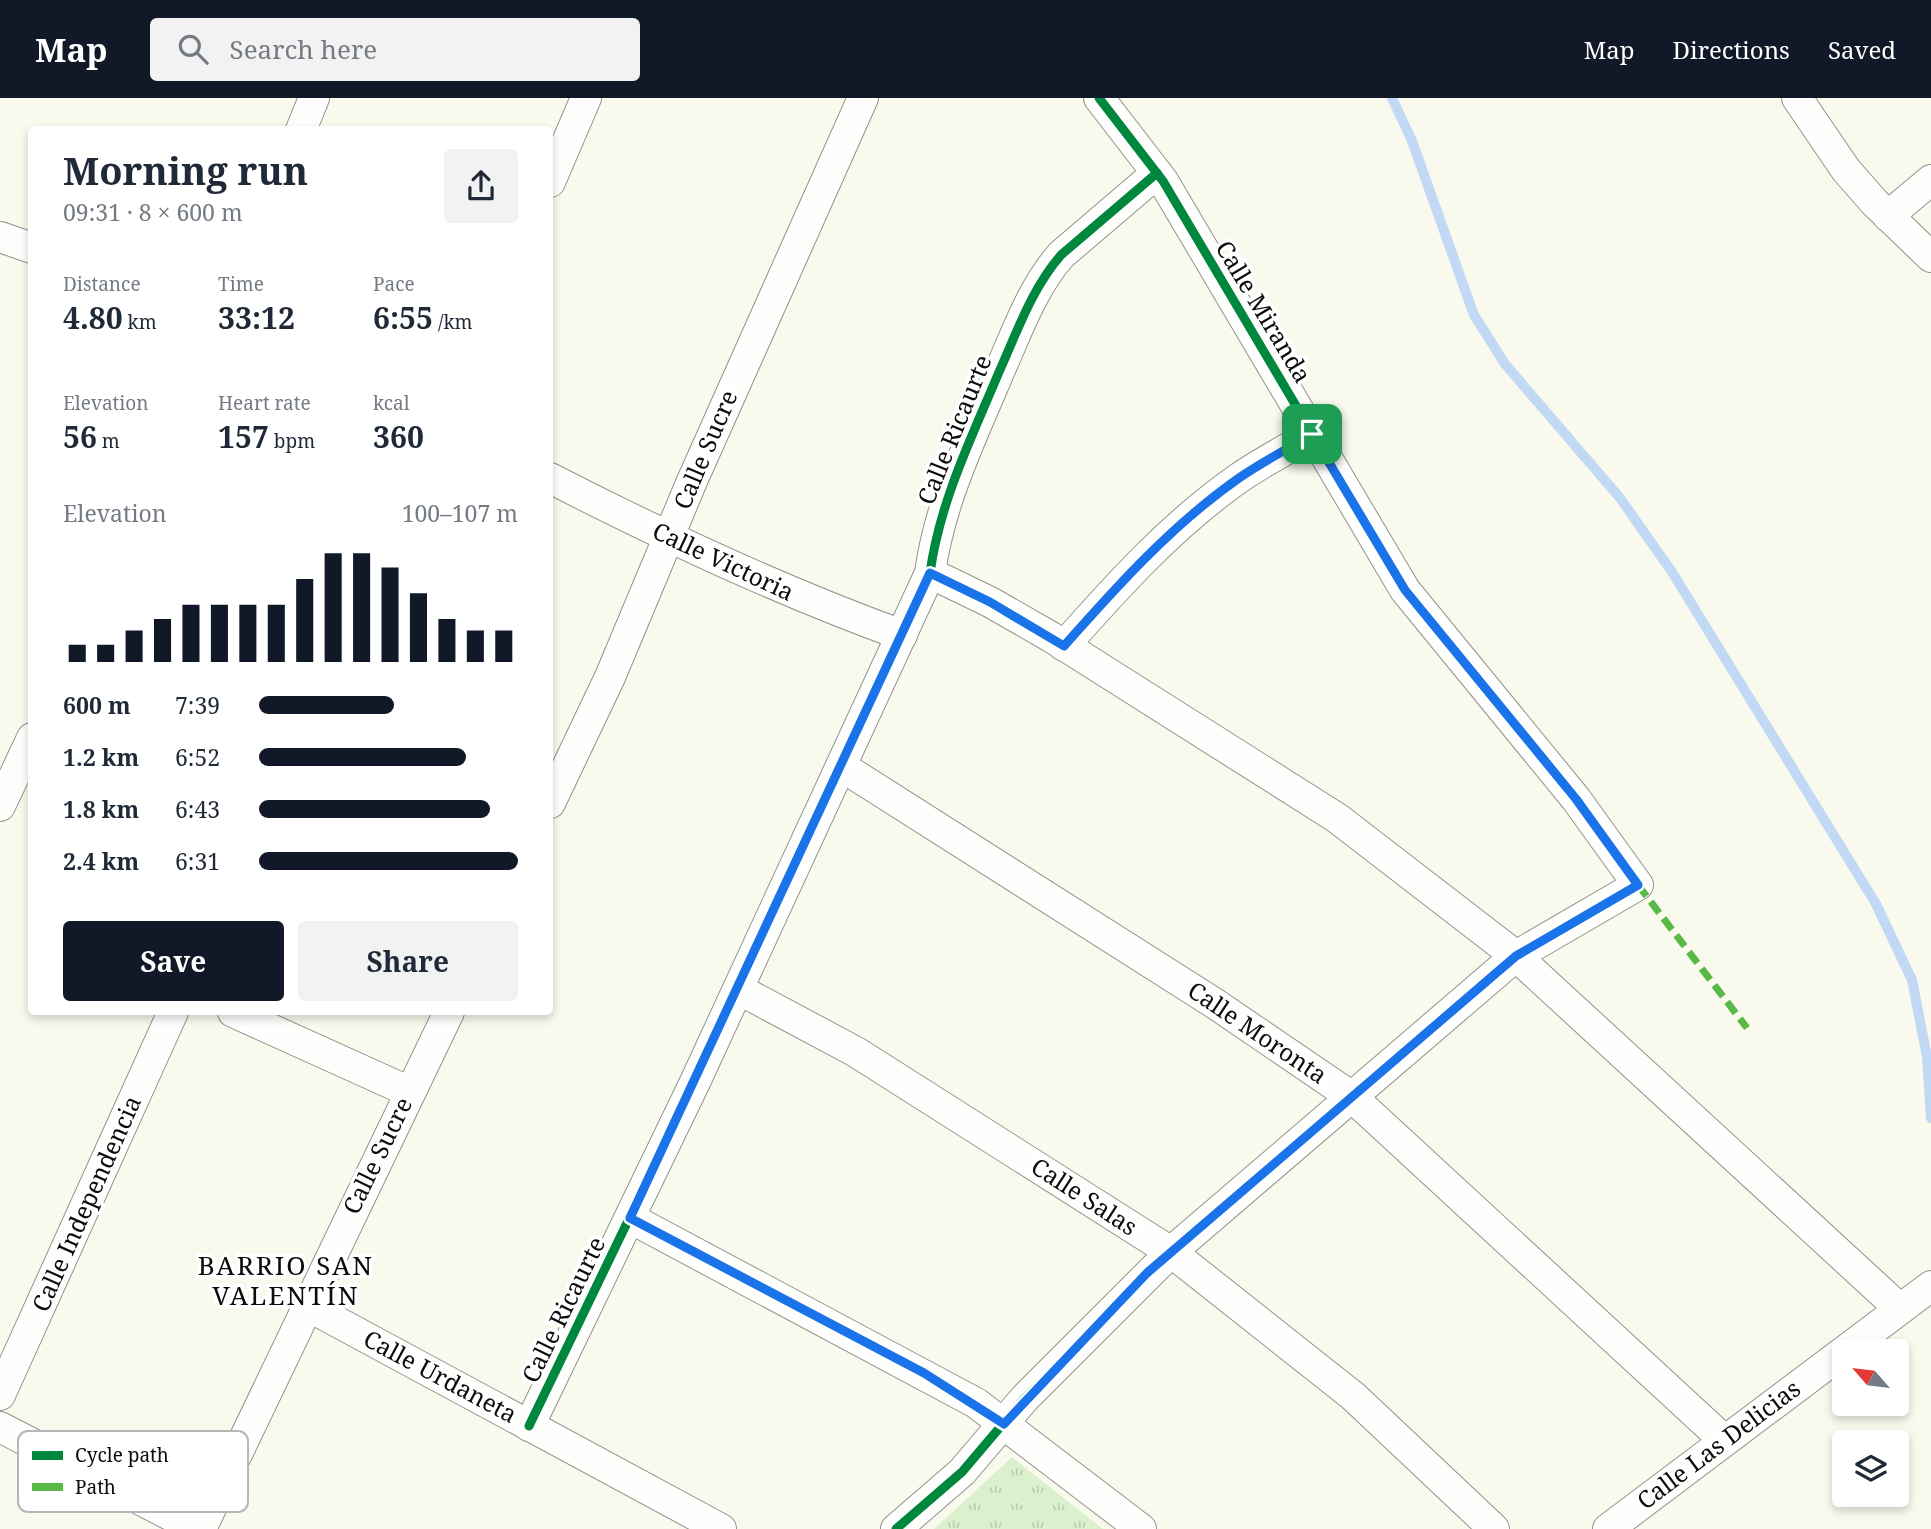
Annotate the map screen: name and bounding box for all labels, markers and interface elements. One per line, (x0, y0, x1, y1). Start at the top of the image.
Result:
search box (150, 18, 640, 81)
text: Map (35, 27, 108, 72)
icon: search (174, 30, 212, 68)
text: Search here (230, 31, 377, 67)
text: Map (1584, 33, 1635, 66)
text: Directions (1673, 33, 1790, 66)
text: Saved (1828, 33, 1896, 66)
text: Morning run (63, 144, 308, 196)
button: share (444, 149, 518, 223)
text: 09:31 · 8 × 600 m (63, 196, 243, 228)
street label: Calle Miranda (1209, 234, 1320, 388)
text: Distance (63, 271, 141, 297)
text: Time (218, 271, 264, 297)
text: Pace (373, 271, 415, 297)
text: 4.80 (63, 297, 123, 338)
text: 33:12 (218, 297, 295, 338)
text: 6:55 (373, 297, 433, 338)
text: km (123, 309, 157, 335)
text: /km (433, 309, 472, 335)
street label: Calle Ricaurte (909, 350, 999, 509)
street label: Calle Sucre (665, 385, 745, 514)
text: Elevation (63, 390, 149, 416)
text: Heart rate (218, 390, 311, 416)
text: kcal (373, 390, 410, 416)
pin (1282, 404, 1342, 464)
icon: arrive (1293, 415, 1331, 453)
text: 56 (63, 416, 97, 457)
text: 157 (218, 416, 269, 457)
text: 360 (373, 416, 424, 457)
text: m (97, 428, 120, 454)
text: bpm (269, 428, 315, 454)
text: Elevation (63, 497, 167, 529)
text: 100–107 m (402, 497, 518, 529)
street label: Calle Victoria (647, 513, 800, 608)
text: 600 m (63, 689, 131, 721)
text: 7:39 (175, 689, 220, 721)
text: 1.2 km (63, 741, 139, 773)
text: 6:52 (175, 741, 220, 773)
text: 1.8 km (63, 793, 139, 825)
text: 6:43 (175, 793, 220, 825)
text: 2.4 km (63, 845, 139, 877)
text: 6:31 (175, 845, 220, 877)
button: Save (63, 921, 284, 1001)
button: Share (298, 921, 518, 1001)
street label: Calle Moronta (1182, 973, 1334, 1090)
street label: Calle Independencia (23, 1090, 148, 1317)
street label: Calle Sucre (334, 1091, 419, 1219)
street label: Calle Salas (1025, 1149, 1144, 1242)
street label: Calle Ricaurte (513, 1231, 612, 1388)
district label: BARRIO SAN VALENTÍN (198, 1247, 374, 1313)
street label: Calle Urdaneta (358, 1321, 523, 1430)
north arrow (1832, 1339, 1909, 1416)
map controls (1832, 1339, 1909, 1507)
street label: Calle Las Delicias (1630, 1371, 1807, 1516)
button: layers (1832, 1430, 1909, 1507)
legend (18, 1431, 248, 1512)
text: Cycle path (75, 1442, 169, 1468)
text: Path (75, 1474, 116, 1500)

